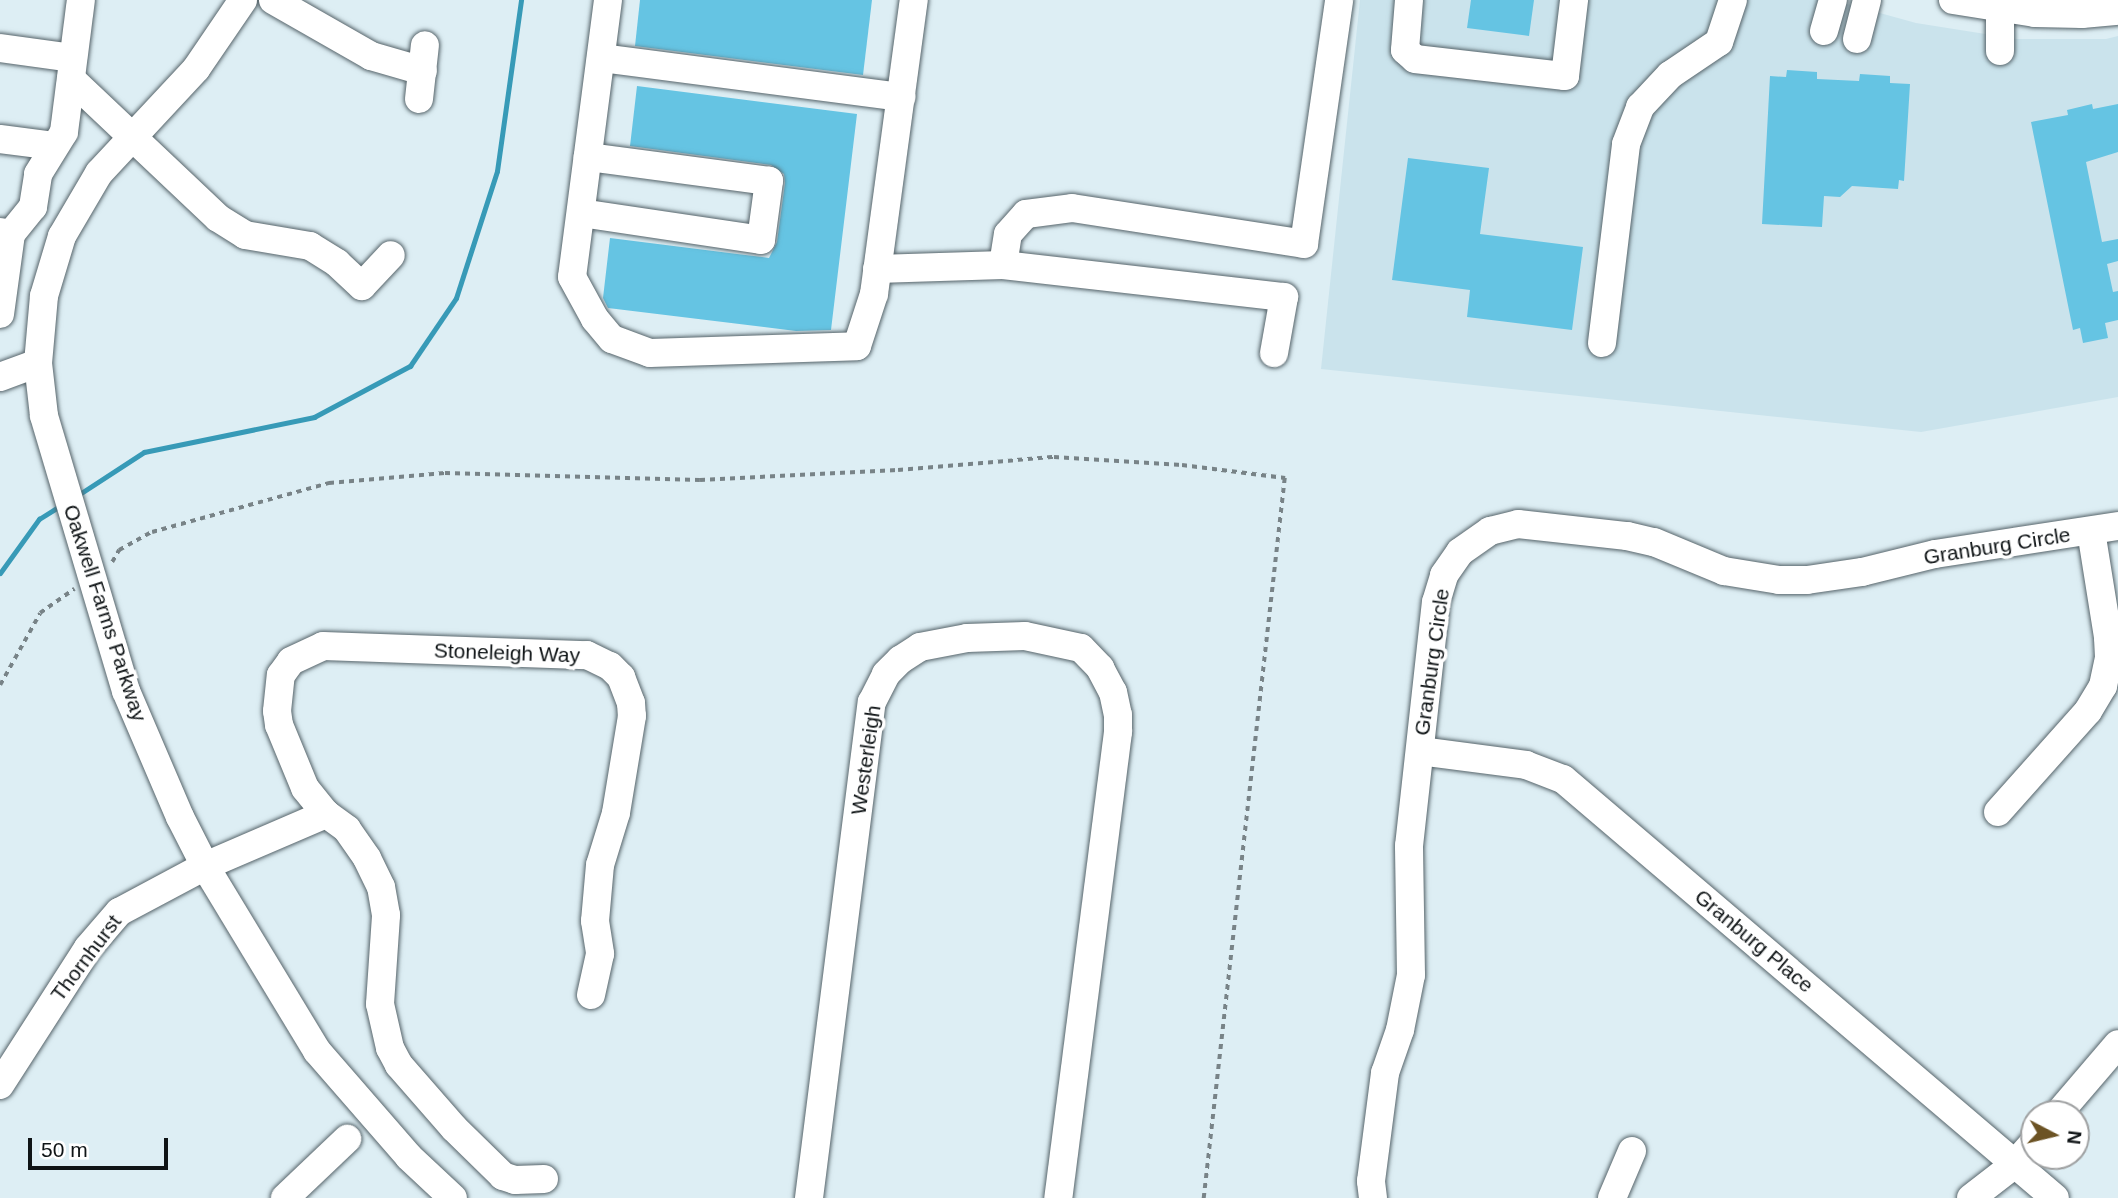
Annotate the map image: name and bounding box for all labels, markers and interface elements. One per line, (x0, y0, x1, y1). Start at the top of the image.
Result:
street label: Oakwell Farms Parkway (58, 501, 152, 725)
street label: Granburg Circle (1922, 522, 2072, 570)
street label: Granburg Circle (1409, 587, 1455, 737)
street label: Stoneleigh Way (433, 638, 581, 668)
street label: Westerleigh (846, 704, 886, 816)
street label: Granburg Place (1690, 884, 1818, 998)
street label: Thornhurst (45, 910, 127, 1006)
north arrow (2020, 1100, 2090, 1170)
scale bar (32, 1124, 172, 1168)
text: N (2063, 1129, 2086, 1145)
text: 50 m (41, 1138, 88, 1161)

